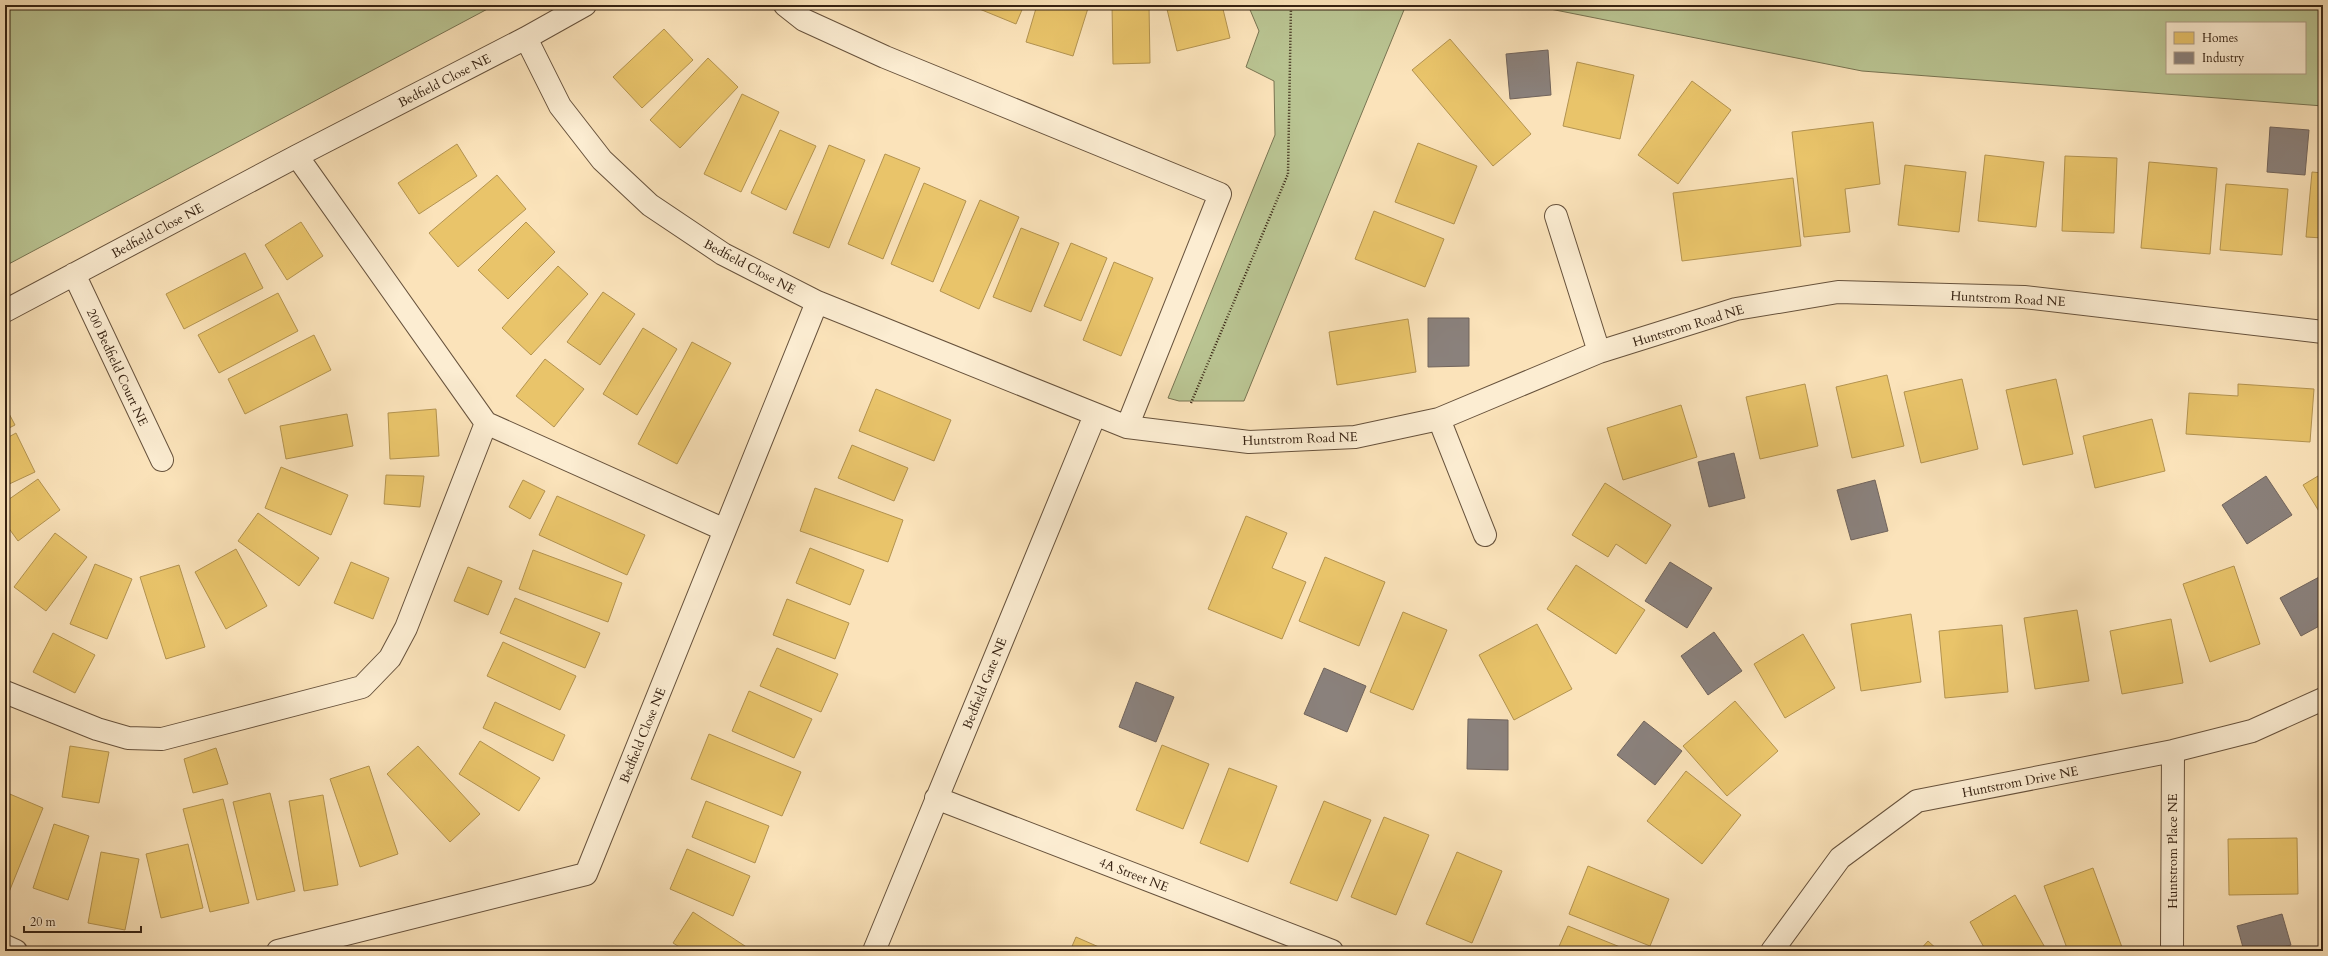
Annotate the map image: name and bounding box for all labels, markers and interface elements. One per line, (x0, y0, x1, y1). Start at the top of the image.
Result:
legend (2166, 22, 2306, 74)
text: Homes (2202, 30, 2238, 46)
street label: Bedfield Close NE (395, 50, 494, 112)
text: Industry (2202, 50, 2245, 66)
street label: Bedfield Close NE (108, 199, 207, 263)
street label: Bedfield Close NE (700, 235, 799, 299)
street label: Huntstrom Road NE (1950, 287, 2066, 311)
street label: Huntstrom Road NE (1630, 300, 1746, 351)
street label: 200 Bedfield Court NE (82, 306, 152, 429)
street label: Huntstrom Road NE (1242, 428, 1358, 450)
street label: Bedfield Gate NE (958, 635, 1011, 732)
street label: Bedfield Close NE (616, 685, 670, 786)
street label: Huntstrom Drive NE (1960, 762, 2080, 802)
street label: Huntstrom Place NE (2164, 793, 2182, 909)
street label: 4A Street NE (1096, 853, 1171, 896)
scale bar (24, 908, 141, 934)
text: 20 m (30, 914, 57, 930)

